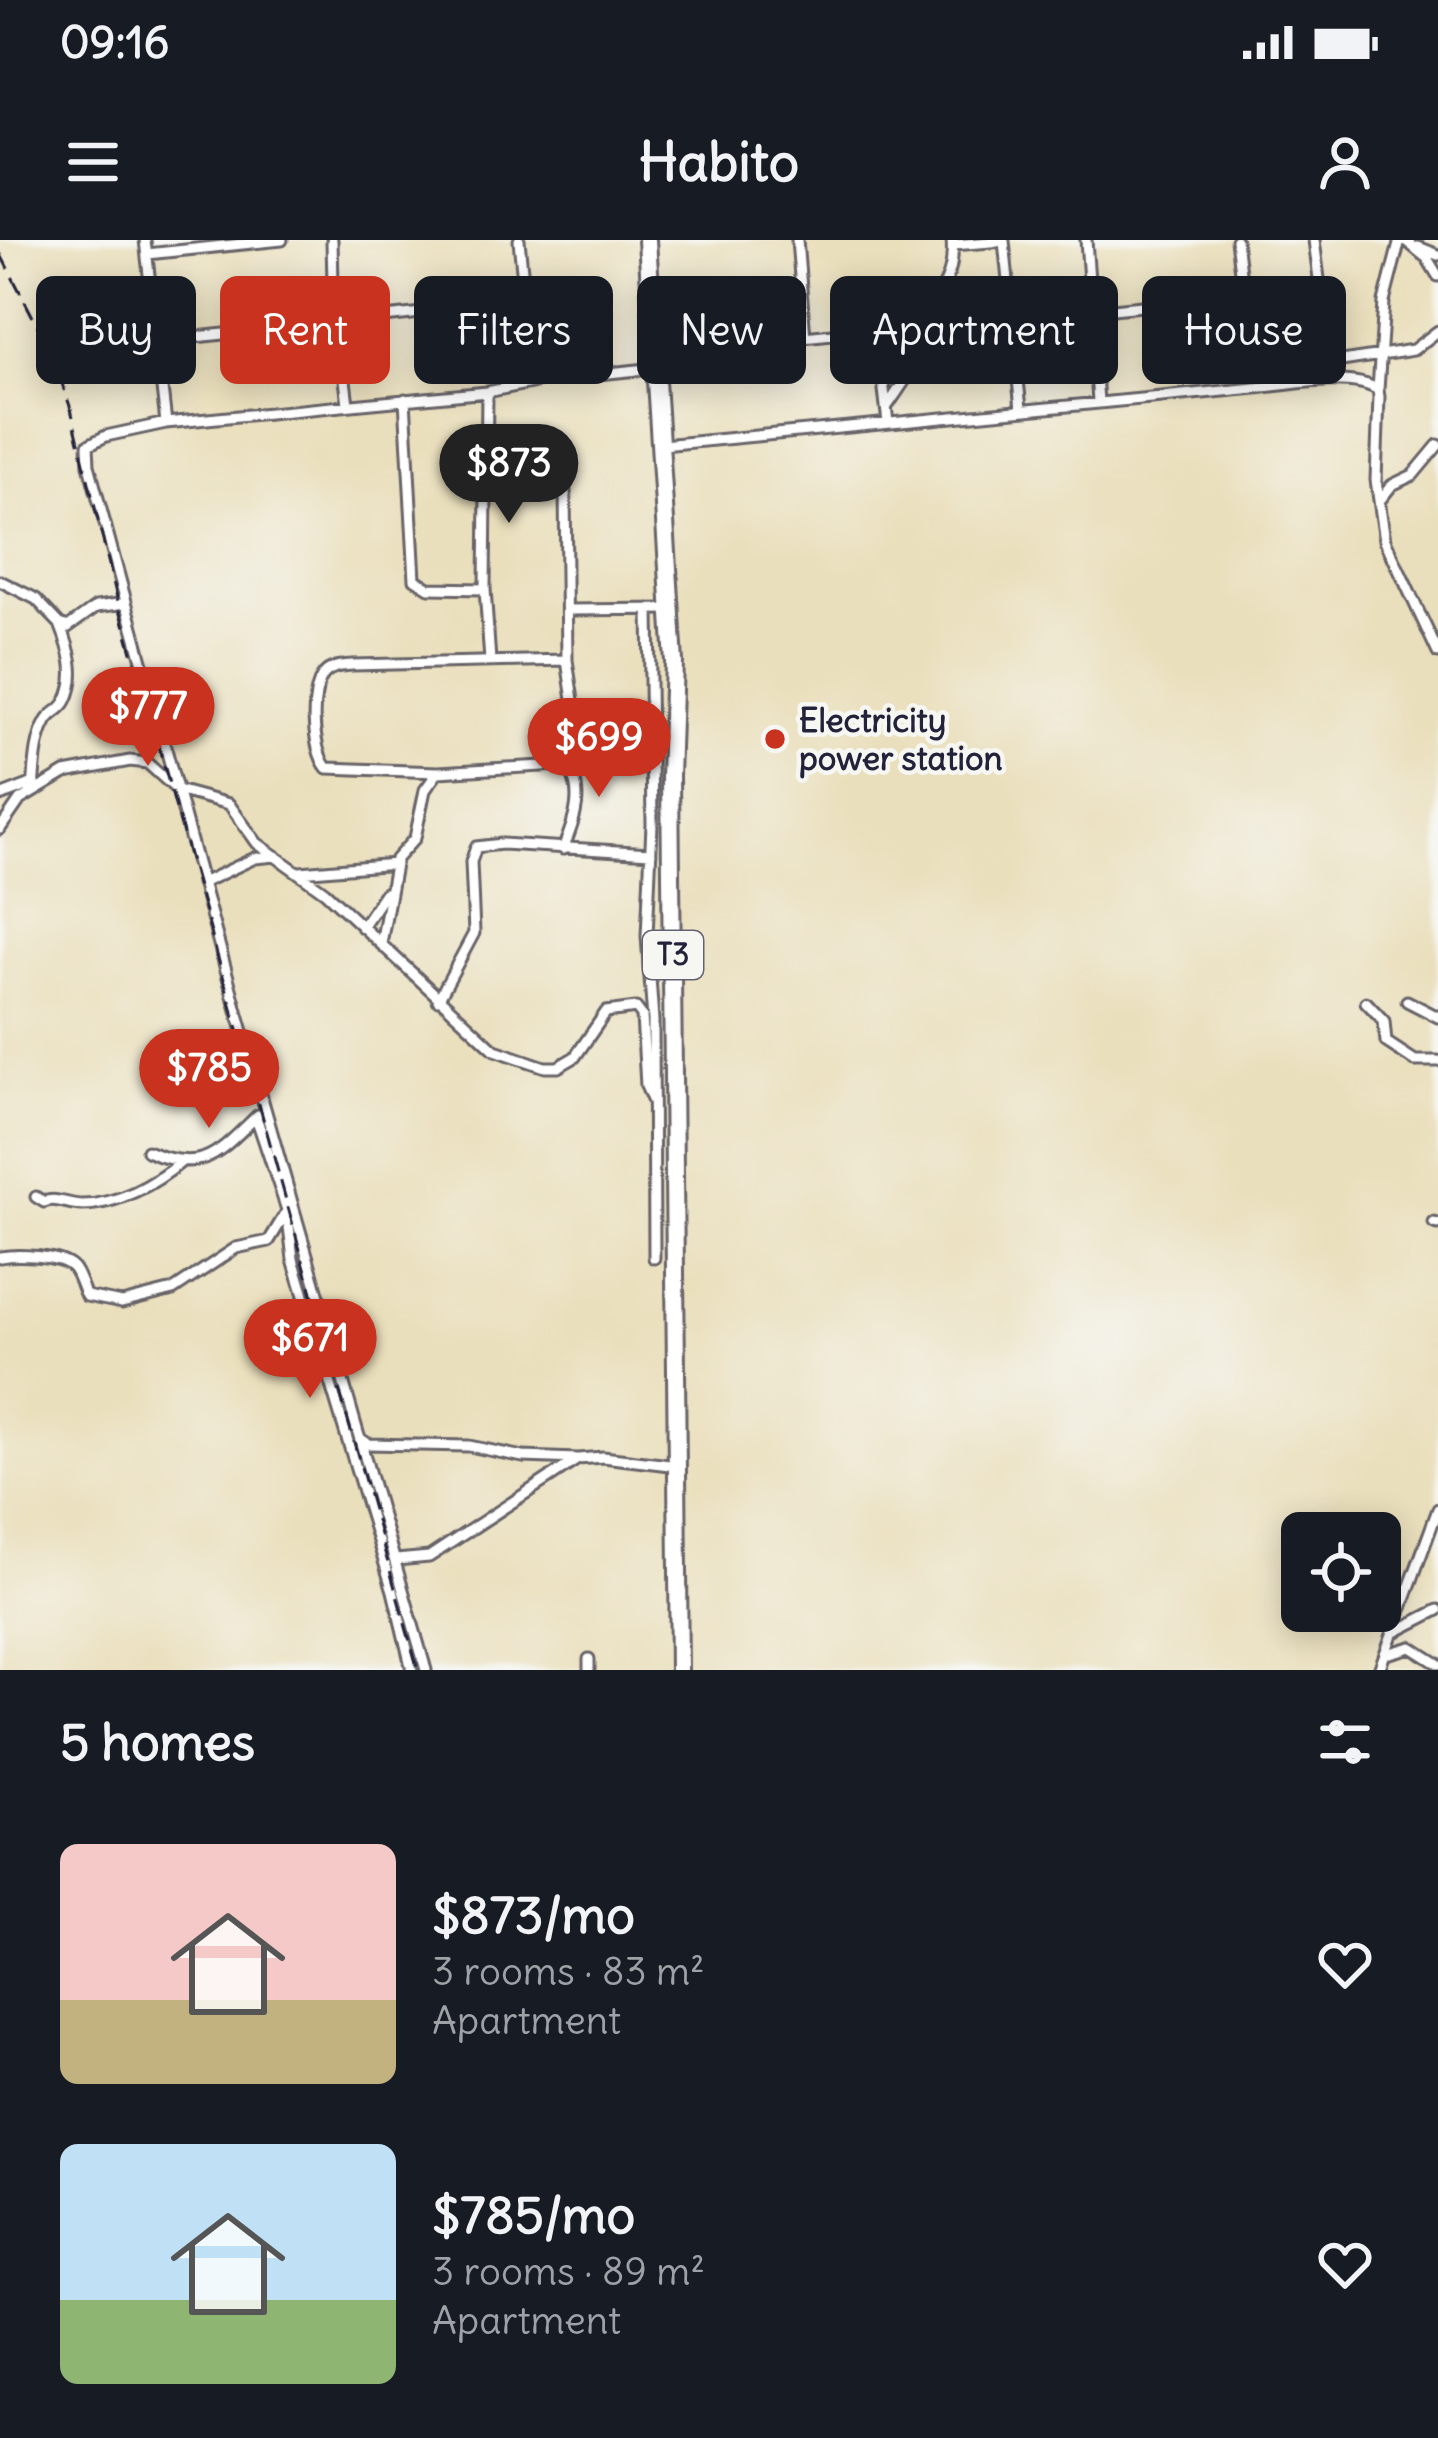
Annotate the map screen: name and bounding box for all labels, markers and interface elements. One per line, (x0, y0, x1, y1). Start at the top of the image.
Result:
text: 09:16 (60, 14, 170, 70)
text: Habito (639, 128, 799, 196)
icon: menu (60, 129, 126, 195)
icon: person (1312, 129, 1378, 195)
chip: Buy (36, 276, 196, 384)
chip: Rent (220, 276, 390, 384)
chip: Filters (414, 276, 613, 384)
chip: New (637, 276, 806, 384)
chip: Apartment (830, 276, 1118, 384)
chip: House (1142, 276, 1346, 384)
pin: $873 (438, 424, 580, 526)
text: $873 (466, 438, 552, 487)
pin: $777 (77, 667, 219, 769)
text: $777 (109, 681, 187, 730)
pin: $699 (528, 698, 670, 800)
place label: Electricity power station (799, 699, 1003, 779)
text: $699 (555, 712, 643, 761)
marker: Electricity power station (762, 726, 788, 752)
road number: T3 (643, 931, 703, 979)
pin: $785 (138, 1029, 280, 1131)
text: $785 (166, 1043, 252, 1092)
pin: $671 (239, 1299, 381, 1401)
text: $671 (271, 1313, 349, 1362)
map controls (1281, 1512, 1401, 1632)
button: locate (1281, 1512, 1401, 1632)
icon: filters (1312, 1709, 1378, 1775)
text: 5 homes (60, 1710, 255, 1774)
text: $873/mo (432, 1883, 635, 1947)
icon: home (156, 1892, 300, 2036)
icon: heart (1312, 1931, 1378, 1997)
text: 3 rooms · 83 m² (432, 1947, 705, 1996)
text: Apartment (432, 1996, 621, 2045)
text: $785/mo (432, 2183, 635, 2247)
icon: home (156, 2192, 300, 2336)
icon: heart (1312, 2231, 1378, 2297)
text: 3 rooms · 89 m² (432, 2247, 705, 2296)
text: Apartment (432, 2296, 621, 2345)

